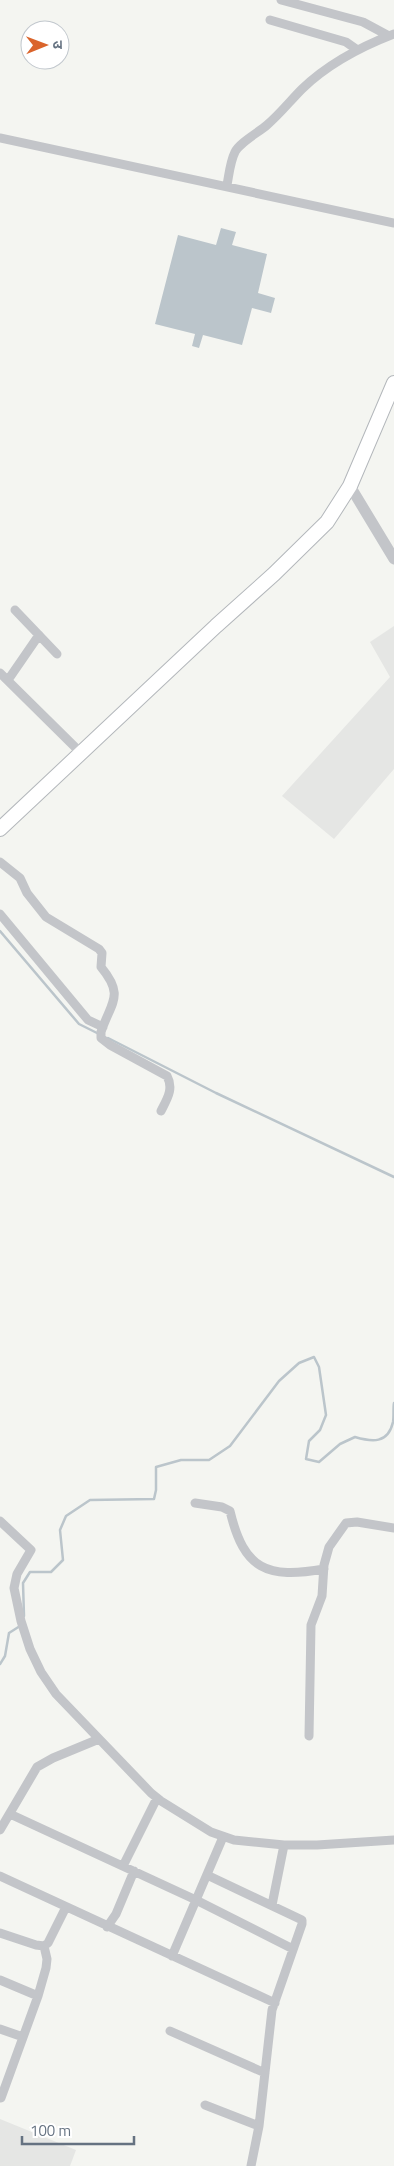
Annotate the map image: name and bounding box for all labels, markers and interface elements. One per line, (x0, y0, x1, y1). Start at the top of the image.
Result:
north arrow (20, 20, 70, 70)
text: उ (48, 40, 69, 50)
scale bar (22, 2114, 135, 2146)
text: 100 m (30, 2119, 71, 2142)

